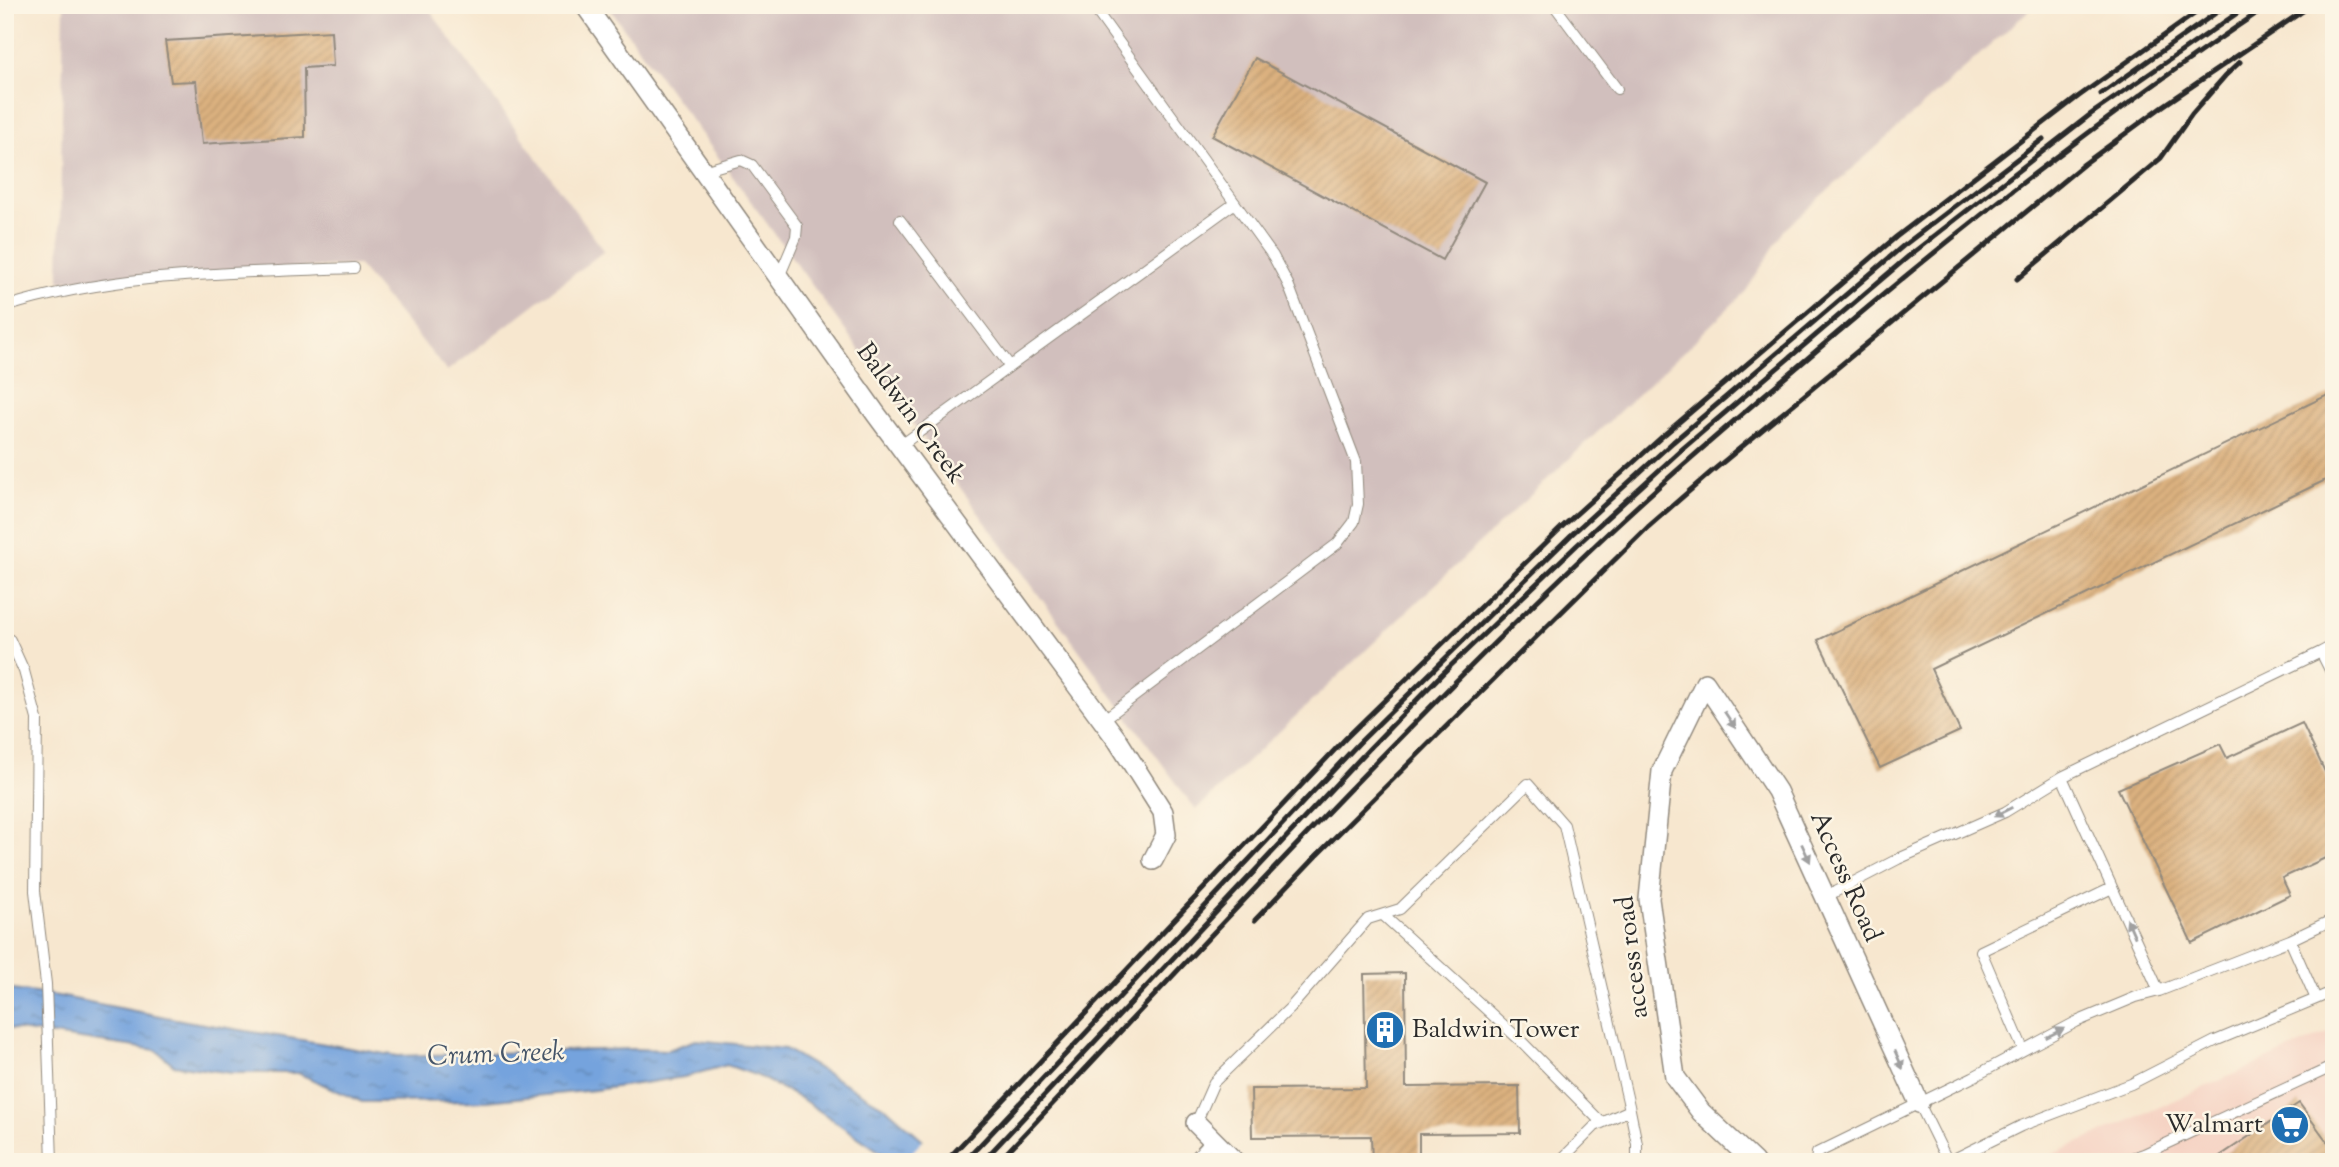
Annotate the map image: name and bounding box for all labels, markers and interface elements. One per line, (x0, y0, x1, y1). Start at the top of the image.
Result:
street label: Baldwin Creek (846, 336, 974, 492)
one-way arrow (1723, 711, 1737, 729)
street label: Access Road (1800, 806, 1890, 949)
one-way arrow (1993, 806, 2013, 817)
one-way arrow (1800, 843, 1811, 863)
street label: access road (1607, 893, 1659, 1021)
one-way arrow (2125, 918, 2136, 939)
building icon: Baldwin Tower (1364, 1009, 1406, 1051)
place label: Baldwin Tower (1412, 1012, 1580, 1049)
one-way arrow (2045, 1027, 2065, 1039)
water label: Crum Creek (427, 1033, 566, 1077)
one-way arrow (1894, 1050, 1905, 1070)
supermarket icon: Walmart (2269, 1104, 2311, 1146)
place label: Walmart (2165, 1107, 2263, 1144)

